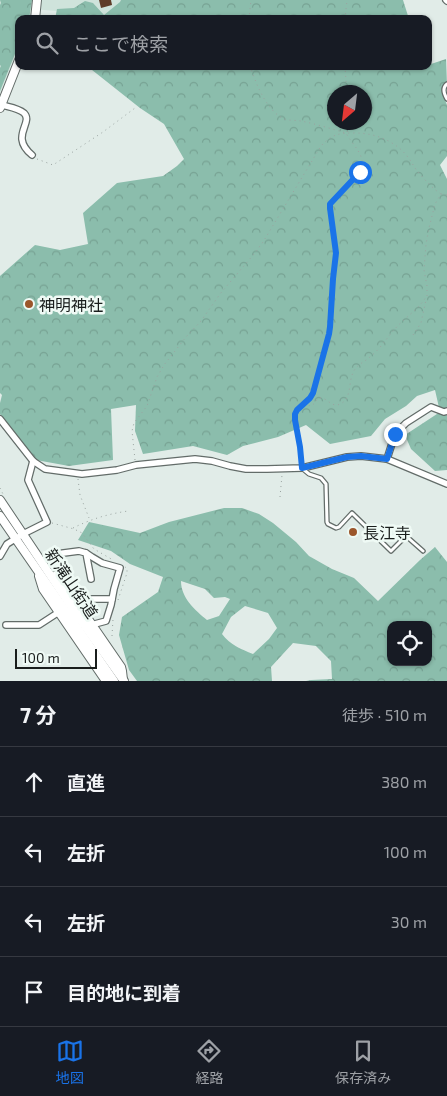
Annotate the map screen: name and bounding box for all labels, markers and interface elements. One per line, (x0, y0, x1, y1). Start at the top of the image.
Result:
search box (15, 15, 432, 70)
icon: search (33, 29, 61, 57)
text: ここで検索 (73, 32, 168, 55)
north arrow (327, 85, 372, 130)
route start (349, 161, 372, 184)
place label: 神明神社 (39, 295, 103, 314)
marker: 神明神社 (23, 298, 35, 310)
route end (384, 423, 407, 446)
place label: 長江寺 (363, 523, 411, 542)
marker: 長江寺 (347, 526, 359, 538)
street label: 新滝山街道 (42, 545, 102, 621)
map controls (387, 621, 432, 666)
button: locate (387, 621, 432, 666)
scale bar (15, 646, 98, 669)
text: 100 m (22, 649, 60, 666)
text: 7 分 (20, 702, 57, 727)
text: 徒歩 · 510 m (342, 705, 427, 724)
icon: ahead (20, 768, 48, 796)
text: 直進 (67, 771, 105, 794)
text: 380 m (381, 772, 427, 791)
icon: left (20, 838, 48, 866)
text: 左折 (67, 841, 105, 864)
text: 100 m (384, 842, 427, 861)
icon: left (20, 908, 48, 936)
text: 左折 (67, 911, 105, 934)
text: 30 m (391, 912, 427, 931)
icon: arrive (20, 978, 48, 1006)
text: 目的地に到着 (67, 981, 181, 1004)
tab: 地図 (56, 1037, 84, 1087)
tab: 経路 (195, 1037, 223, 1087)
tab: 保存済み (335, 1037, 391, 1087)

